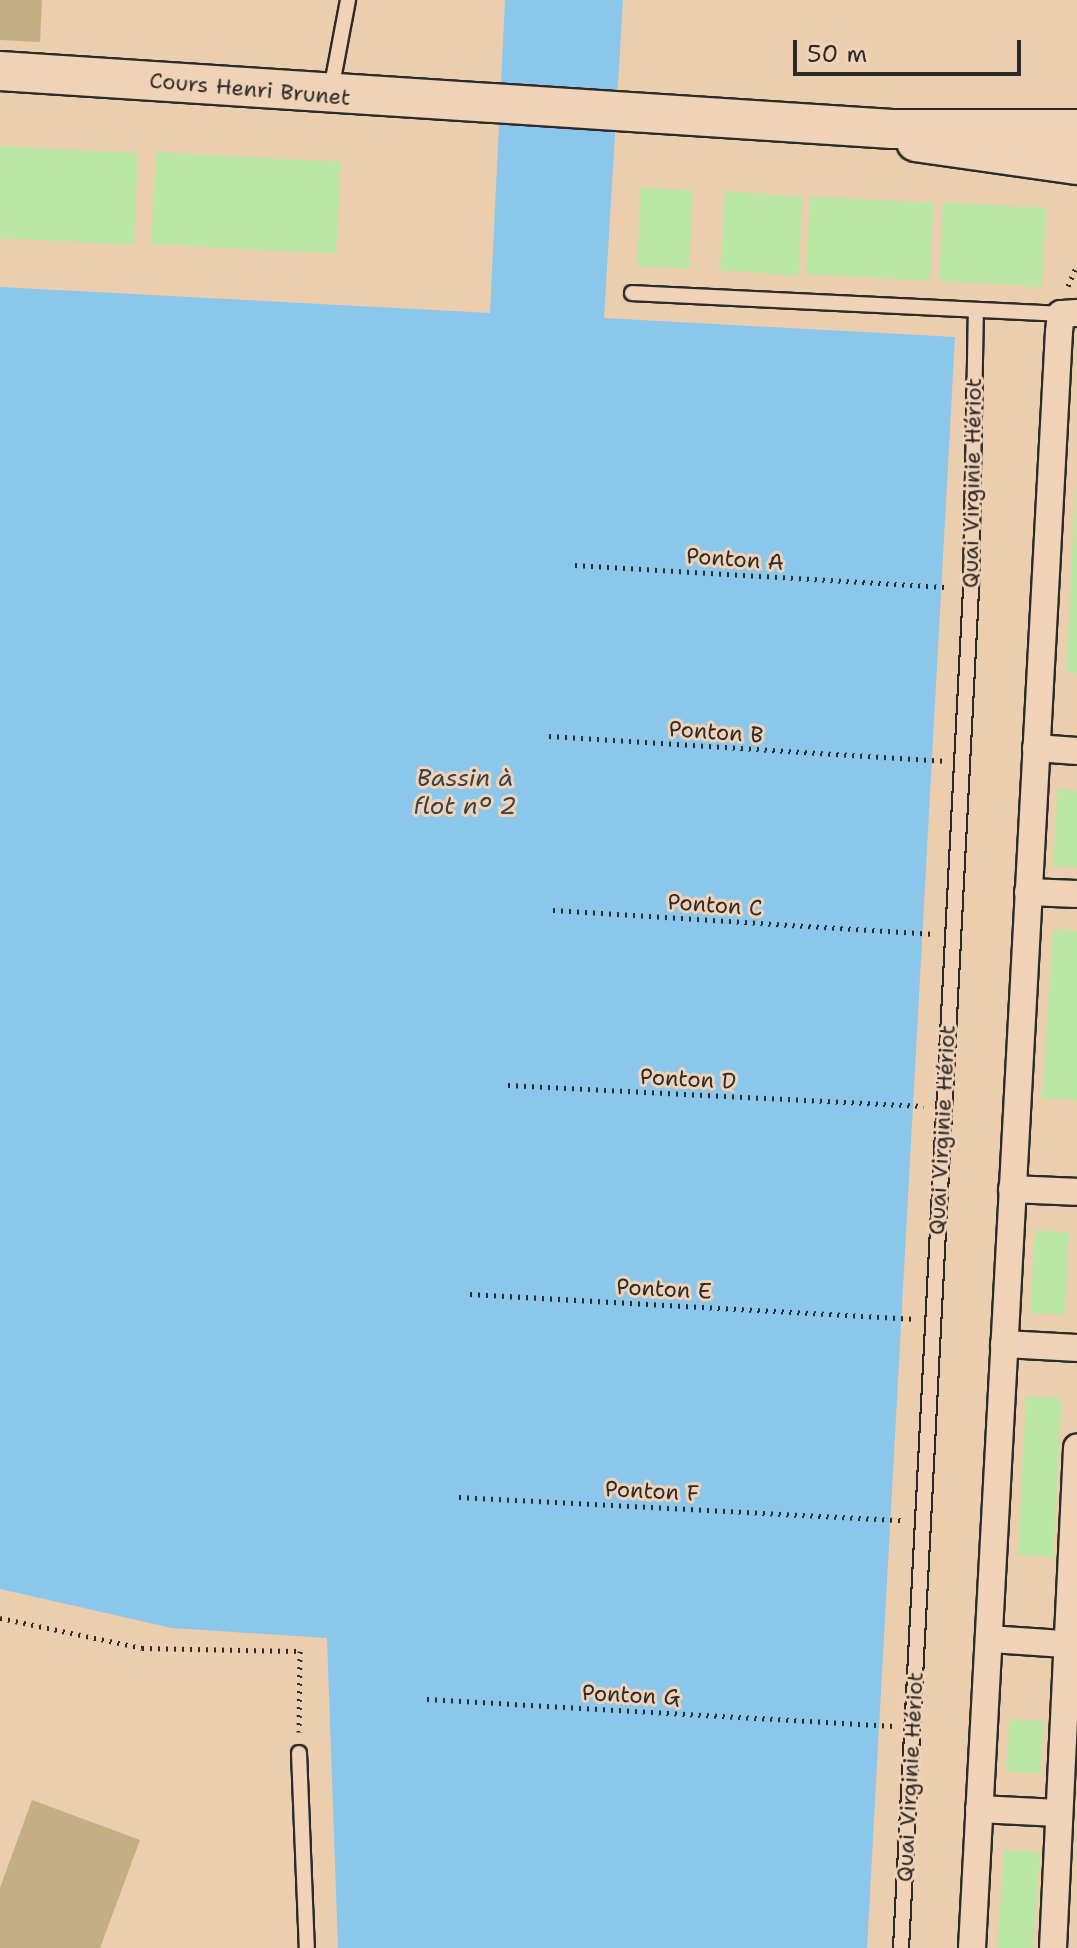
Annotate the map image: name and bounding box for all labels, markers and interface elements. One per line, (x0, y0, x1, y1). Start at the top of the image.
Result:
scale bar (797, 24, 1025, 74)
text: 50 m (807, 38, 867, 70)
street label: Cours Henri Brunet (148, 67, 352, 111)
street label: Quai Virginie Hériot (957, 378, 987, 588)
street label: Ponton A (685, 542, 785, 576)
street label: Ponton B (668, 716, 764, 748)
water label: Bassin à flot n° 2 (414, 765, 516, 821)
street label: Ponton C (667, 889, 763, 921)
street label: Quai Virginie Hériot (923, 1024, 961, 1236)
street label: Ponton D (639, 1063, 737, 1095)
street label: Ponton E (616, 1273, 712, 1305)
street label: Ponton F (604, 1475, 700, 1507)
street label: Quai Virginie Hériot (891, 1671, 929, 1883)
street label: Ponton G (581, 1679, 681, 1711)

